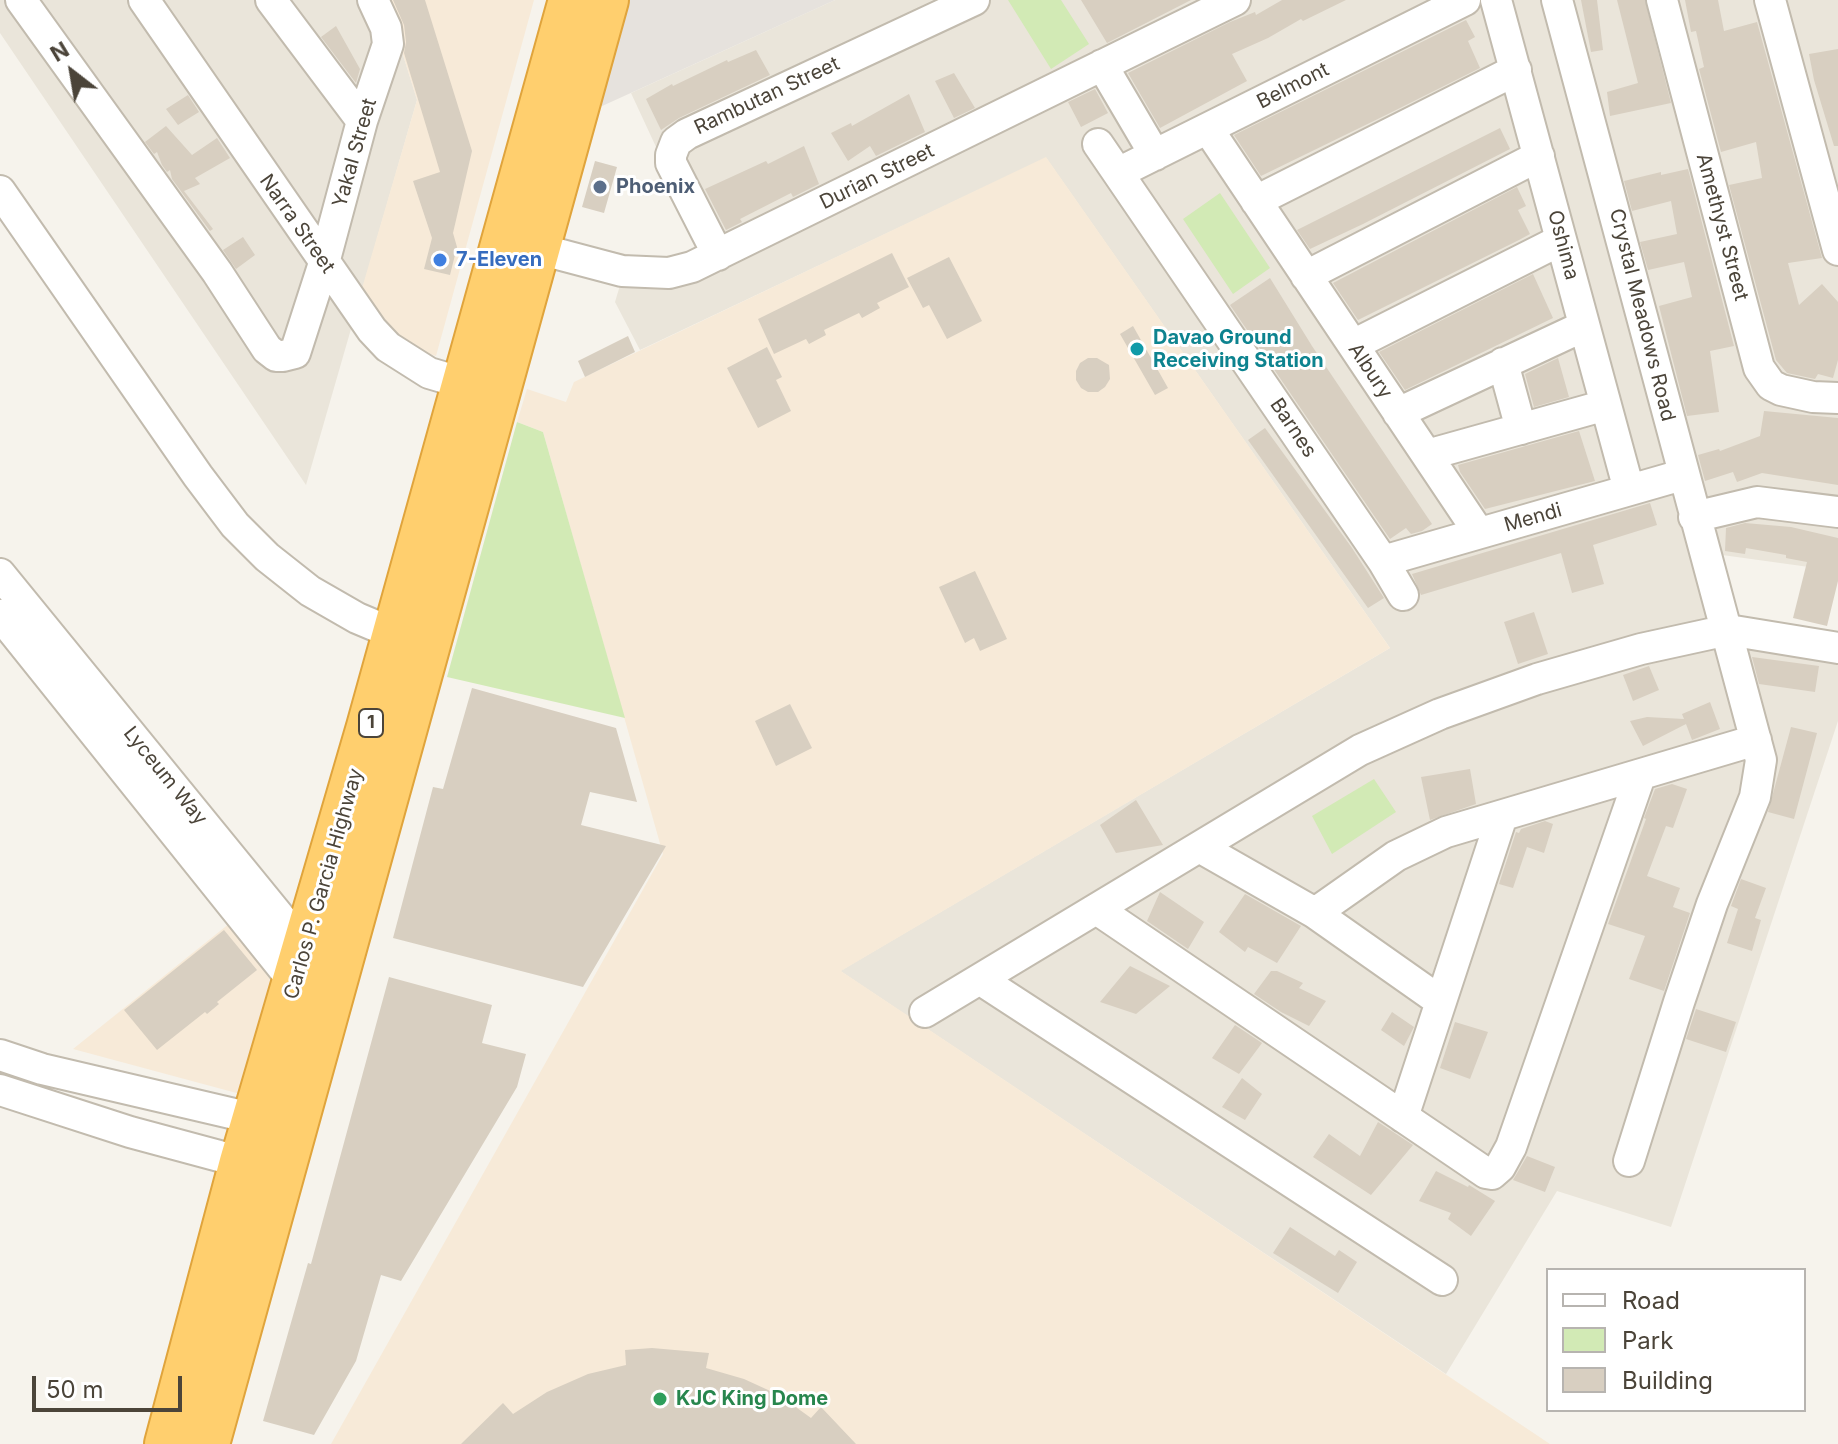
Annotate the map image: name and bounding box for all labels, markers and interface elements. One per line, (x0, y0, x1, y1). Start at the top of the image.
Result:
north arrow (32, 32, 112, 112)
text: N (46, 36, 74, 67)
street label: Rambutan Street (691, 52, 843, 140)
street label: Belmont (1253, 58, 1333, 114)
street label: Yakal Street (328, 96, 382, 210)
street label: Durian Street (816, 139, 938, 215)
street label: Amethyst Street (1691, 151, 1753, 303)
street label: Narra Street (254, 170, 340, 278)
place label: Phoenix (616, 175, 695, 199)
marker: Phoenix (591, 178, 609, 196)
street label: Crystal Meadows Road (1604, 206, 1680, 424)
street label: Oshima (1542, 207, 1584, 283)
place label: 7-Eleven (456, 248, 542, 272)
marker: 7-Eleven (431, 251, 449, 269)
place label: Davao Ground Receiving Station (1153, 326, 1324, 373)
street label: Albury (1343, 339, 1397, 403)
marker: Davao Ground Receiving Station (1128, 340, 1146, 358)
street label: Barnes (1265, 394, 1321, 462)
street label: Mendi (1502, 498, 1564, 538)
road number: 1 (359, 709, 383, 737)
street label: Lyceum Way (118, 722, 212, 830)
street label: Carlos P. Garcia Highway (280, 766, 368, 1002)
legend (1546, 1268, 1806, 1412)
text: Road (1622, 1286, 1680, 1315)
text: Park (1622, 1326, 1673, 1355)
scale bar (36, 1360, 186, 1410)
text: Building (1622, 1366, 1713, 1395)
text: 50 m (46, 1375, 104, 1404)
place label: KJC King Dome (676, 1387, 828, 1411)
marker: KJC King Dome (651, 1390, 669, 1408)

